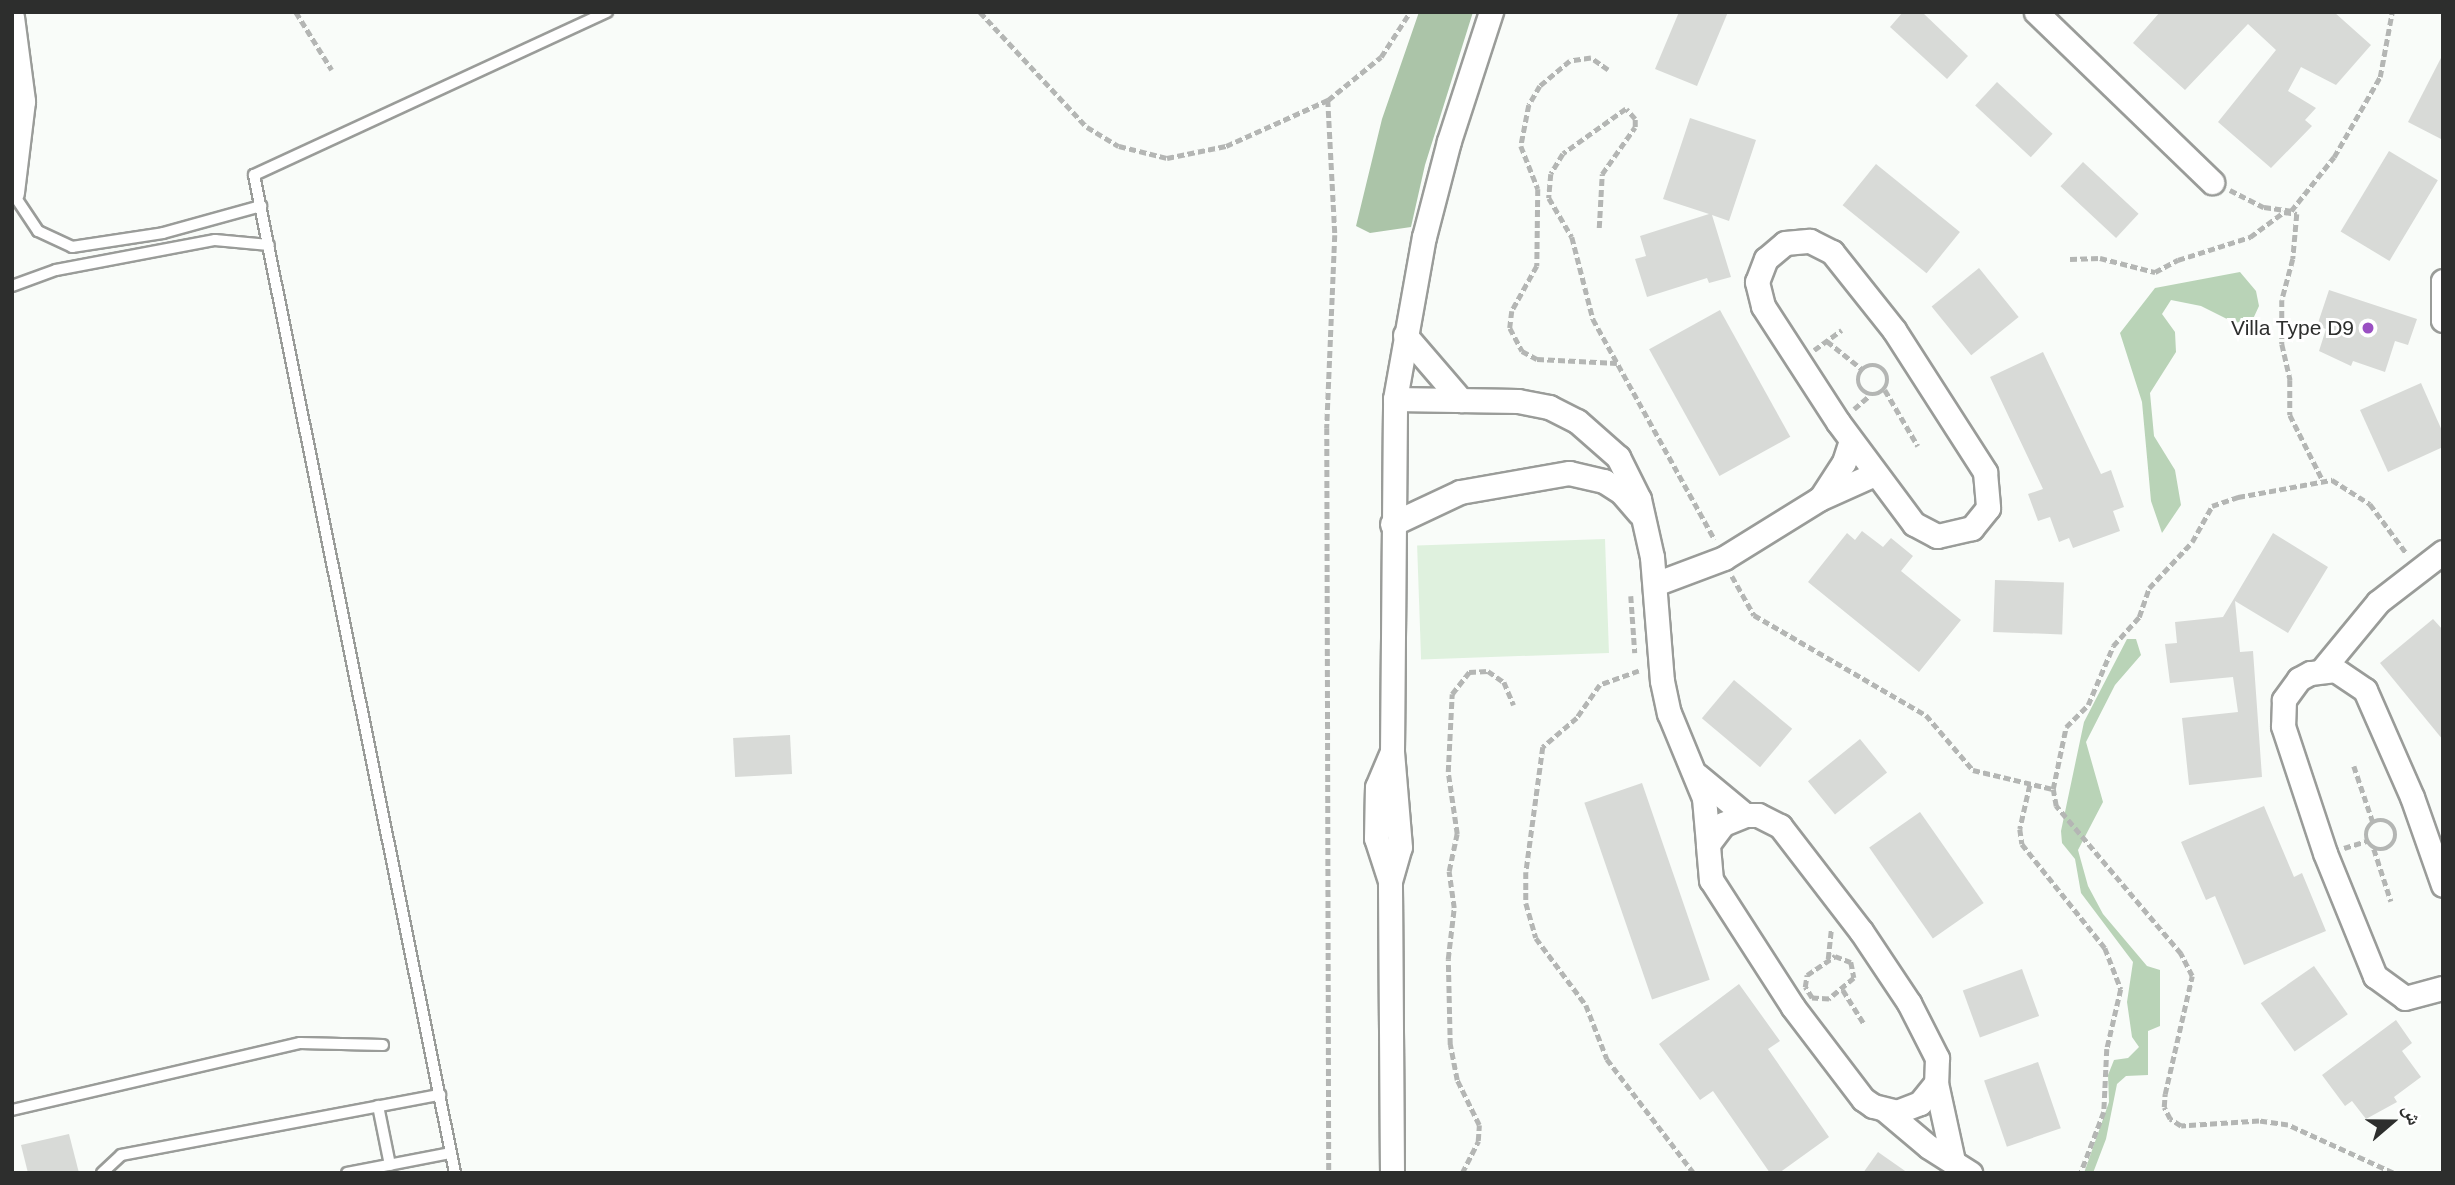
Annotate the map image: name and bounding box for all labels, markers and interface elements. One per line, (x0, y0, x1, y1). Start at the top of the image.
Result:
place label: Villa Type D9 (2231, 315, 2354, 341)
marker: Villa Type D9 (2360, 320, 2376, 336)
north arrow (2357, 1087, 2427, 1157)
text: ش (2399, 1102, 2426, 1128)

